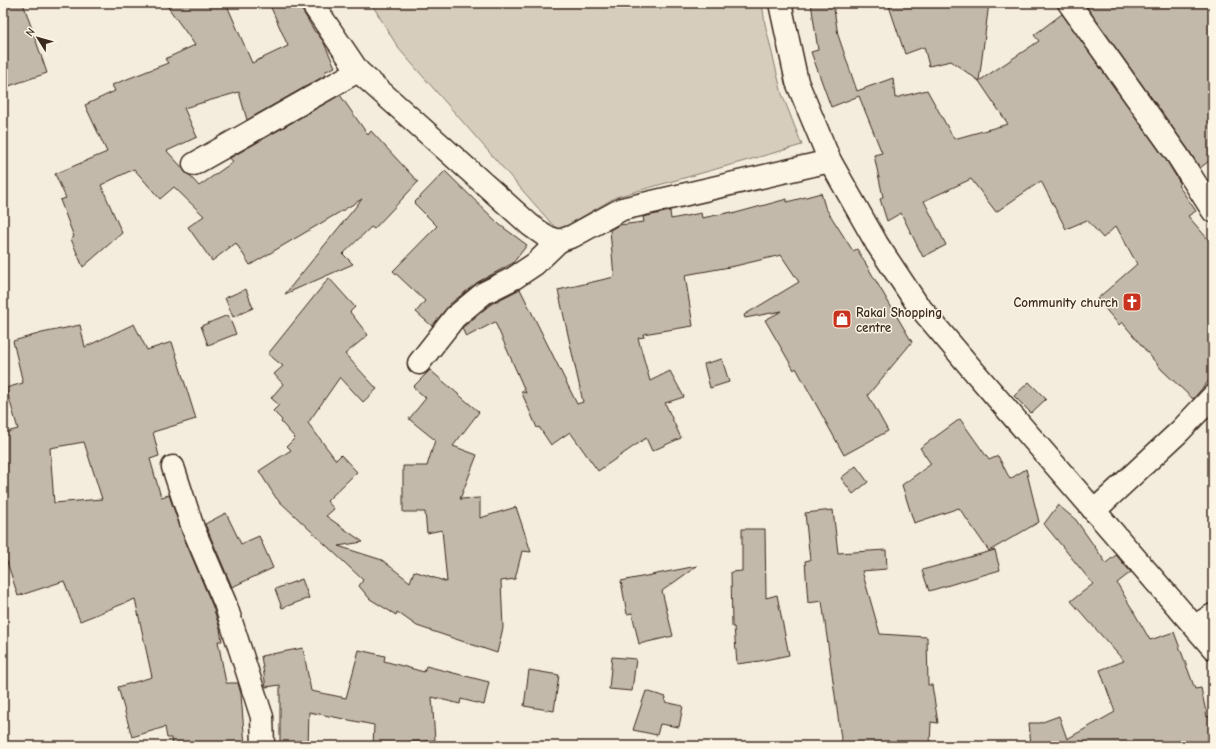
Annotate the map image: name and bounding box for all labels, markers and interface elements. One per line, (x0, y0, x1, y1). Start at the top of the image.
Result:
north arrow (18, 18, 58, 58)
text: N (23, 26, 38, 39)
church icon: Community church (1121, 291, 1143, 313)
place label: Community church (1013, 295, 1118, 310)
place label: Rakai Shopping centre (856, 305, 942, 335)
shop icon: Rakai Shopping centre (831, 308, 853, 330)

